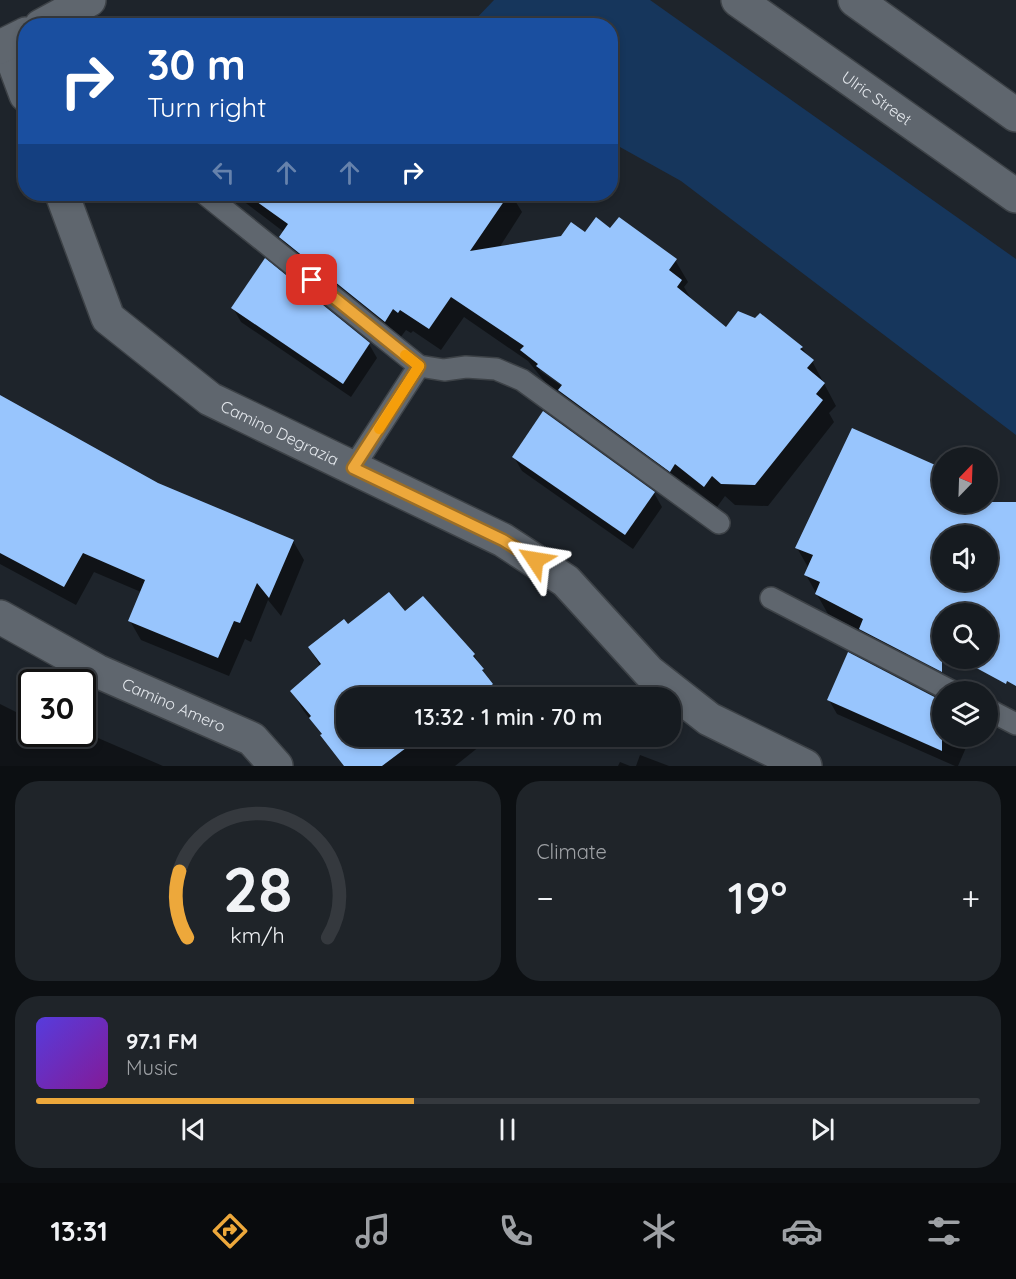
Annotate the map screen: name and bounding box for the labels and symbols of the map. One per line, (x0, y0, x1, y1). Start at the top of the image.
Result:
street label: Ulric Street (838, 66, 916, 130)
pin (286, 254, 337, 305)
street label: Camino Degrazia (218, 396, 342, 469)
north arrow (932, 447, 998, 513)
position arrow (503, 528, 567, 592)
speed limit sign: 30 (18, 669, 96, 747)
street label: Camino Amero (119, 673, 229, 736)

